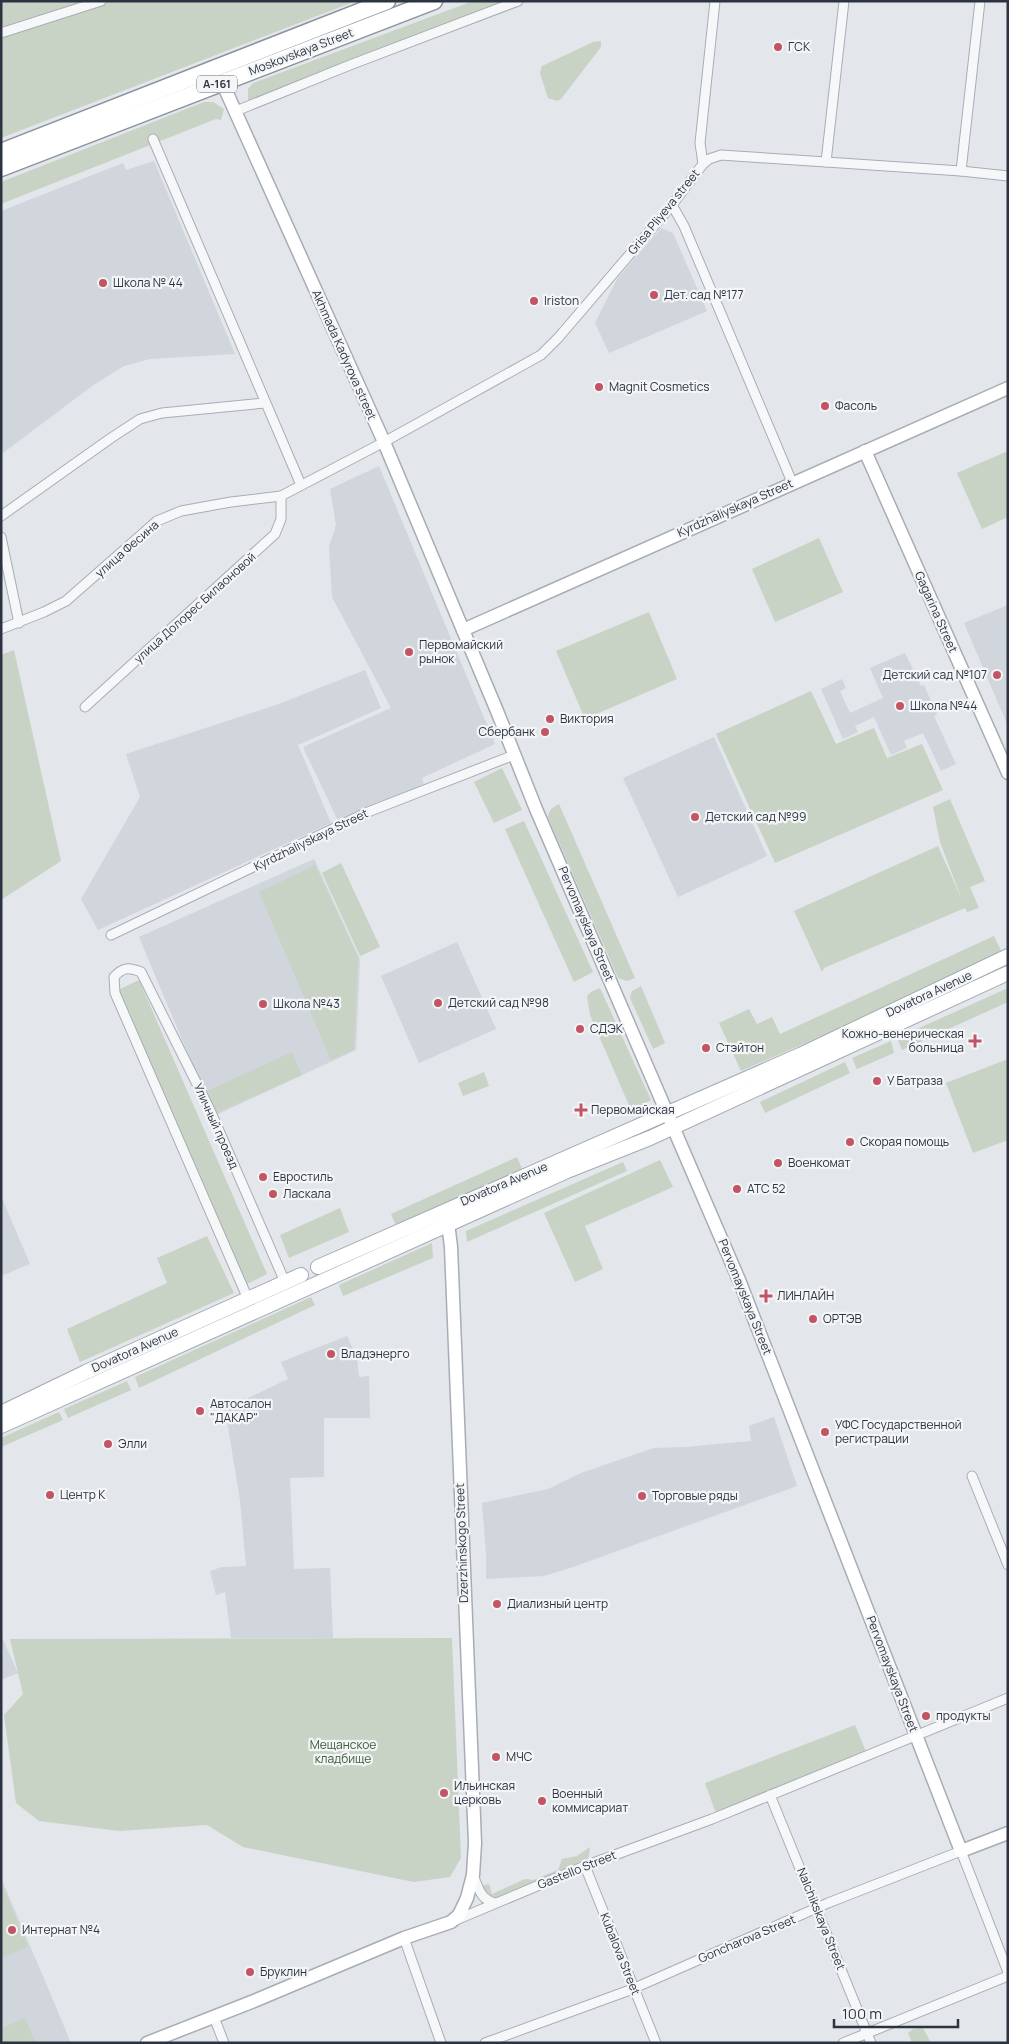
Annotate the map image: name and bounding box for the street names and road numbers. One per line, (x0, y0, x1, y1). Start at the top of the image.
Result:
street label: Moskovskaya Street (246, 24, 356, 79)
road number: А-161 (197, 76, 237, 92)
street label: Grisa Pliyeva street (624, 165, 704, 258)
street label: Akhmada Kadyrova street (308, 287, 381, 423)
street label: Kyrdzhaliyskaya Street (674, 474, 796, 541)
street label: улица Фесина (91, 516, 162, 581)
street label: улица Долорес Билаоновой (130, 548, 259, 667)
street label: Gagarina Street (911, 568, 962, 655)
street label: Kyrdzhaliyskaya Street (251, 804, 371, 875)
street label: Pervomayskaya Street (555, 864, 618, 984)
street label: Dovatora Avenue (883, 966, 975, 1021)
street label: Уличный проезд (190, 1080, 243, 1171)
street label: Dovatora Avenue (458, 1158, 550, 1210)
street label: Pervomayskaya Street (714, 1236, 777, 1357)
street label: Dovatora Avenue (89, 1323, 181, 1376)
street label: Dzerzhinskogo Street (451, 1483, 472, 1603)
street label: Pervomayskaya Street (862, 1613, 923, 1735)
street label: Gastello Street (535, 1846, 619, 1893)
street label: Nalchikskaya Street (793, 1865, 850, 1973)
street label: Kubalova Street (596, 1910, 645, 1998)
street label: Goncharova Street (696, 1910, 798, 1967)

